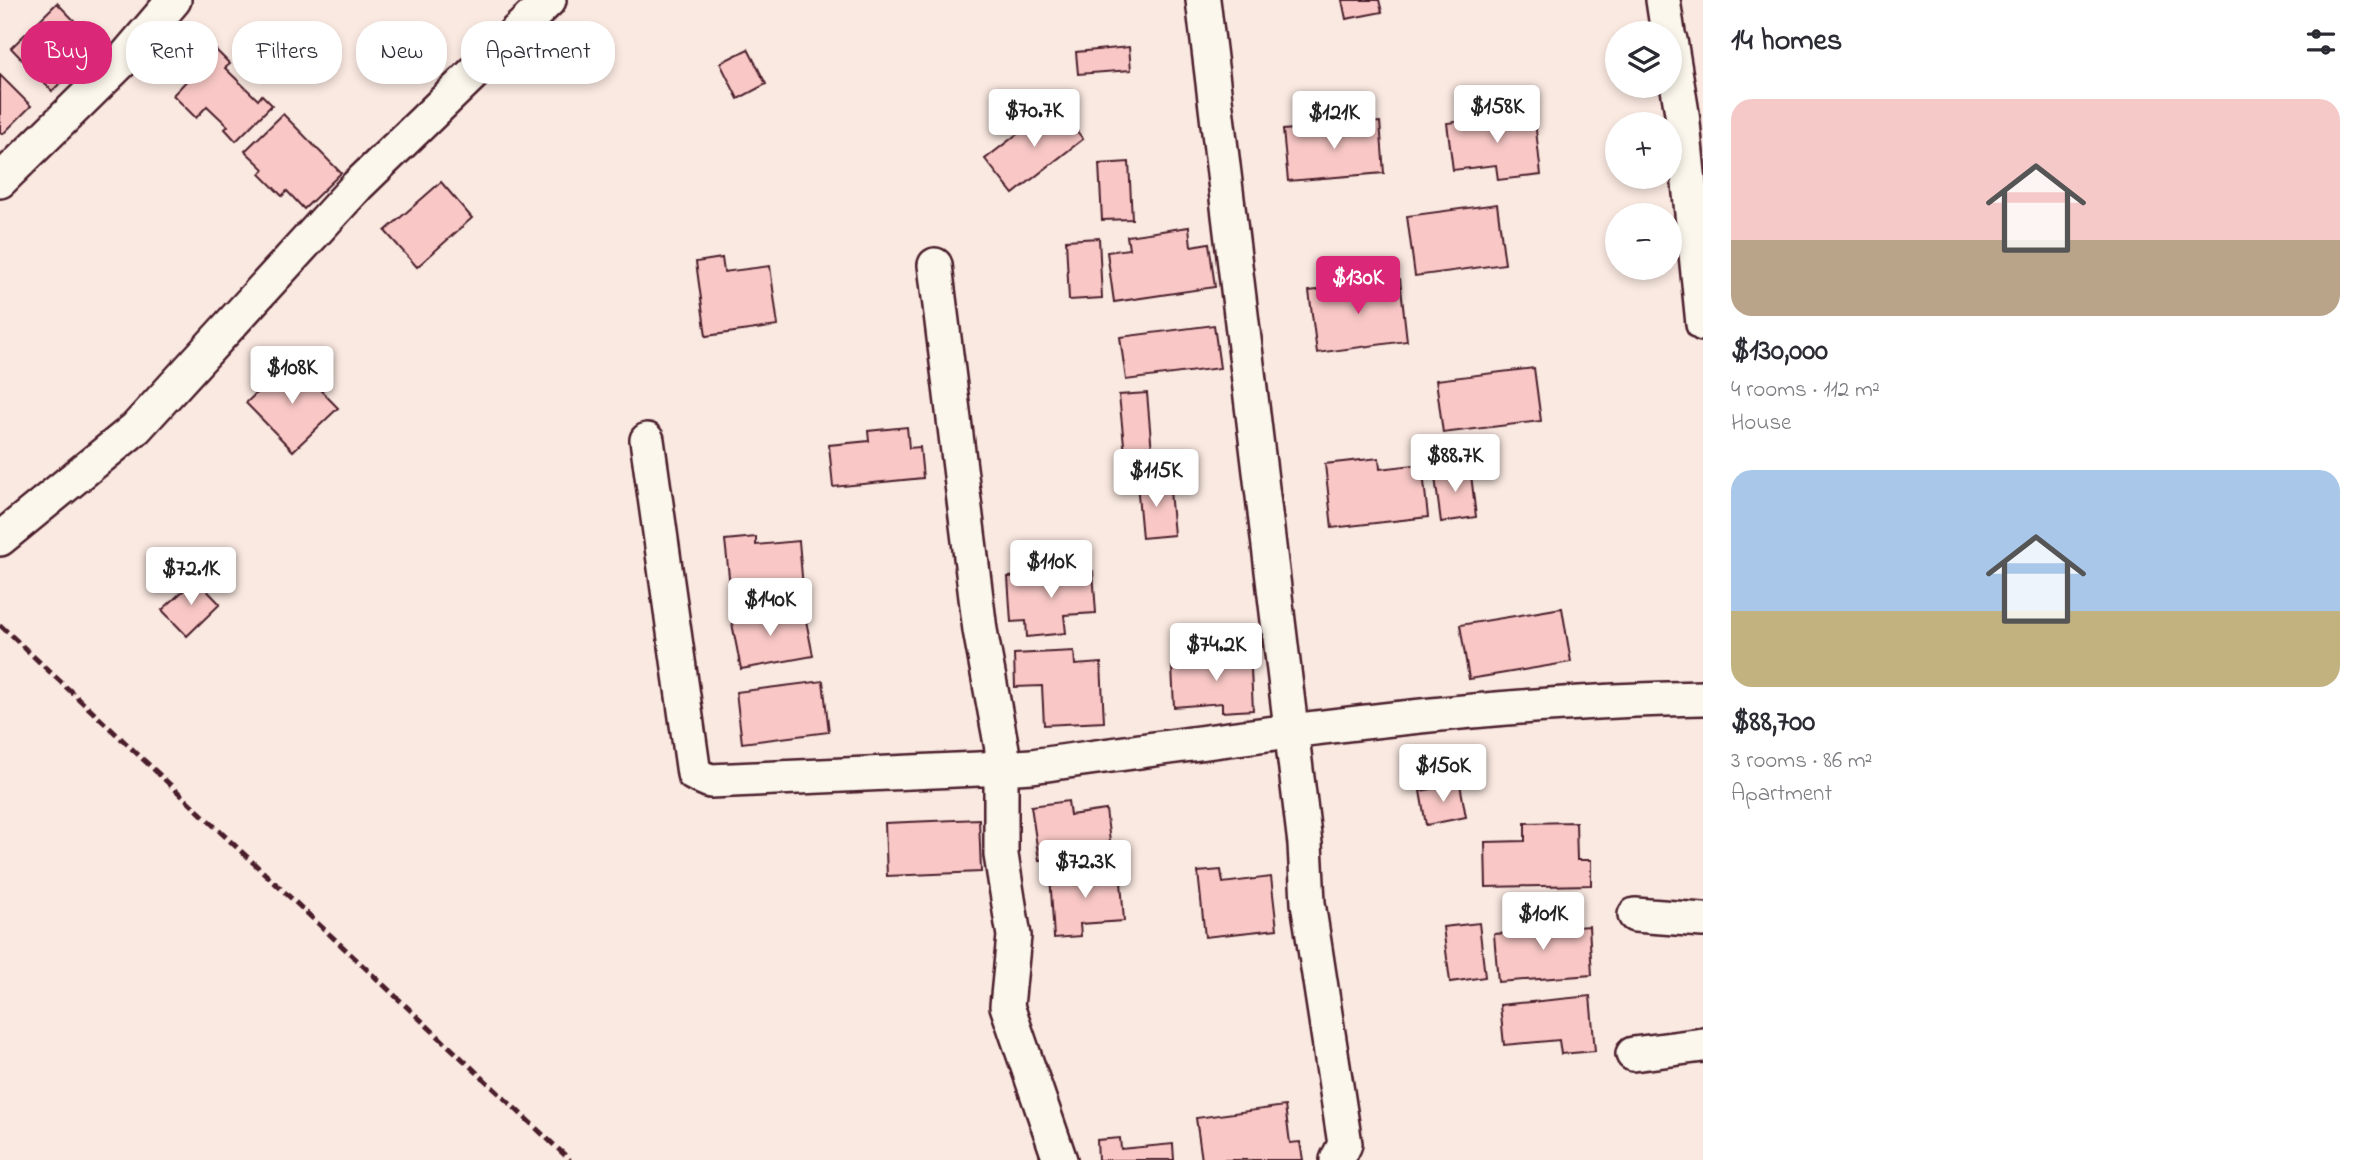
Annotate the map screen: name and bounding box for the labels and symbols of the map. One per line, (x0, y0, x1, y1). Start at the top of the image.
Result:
pin: $158K (1448, 86, 1546, 145)
pin: $70.7K (977, 90, 1091, 149)
pin: $121K (1285, 92, 1383, 151)
pin: $130K (1309, 256, 1407, 316)
pin: $108K (243, 346, 341, 406)
pin: $88.7K (1398, 434, 1512, 494)
pin: $115K (1107, 449, 1205, 509)
pin: $110K (1002, 540, 1100, 600)
pin: $72.1K (134, 548, 248, 607)
pin: $140K (721, 578, 819, 638)
pin: $74.2K (1159, 624, 1273, 683)
pin: $150K (1394, 744, 1492, 804)
pin: $72.3K (1028, 841, 1142, 900)
pin: $101K (1494, 892, 1592, 952)

